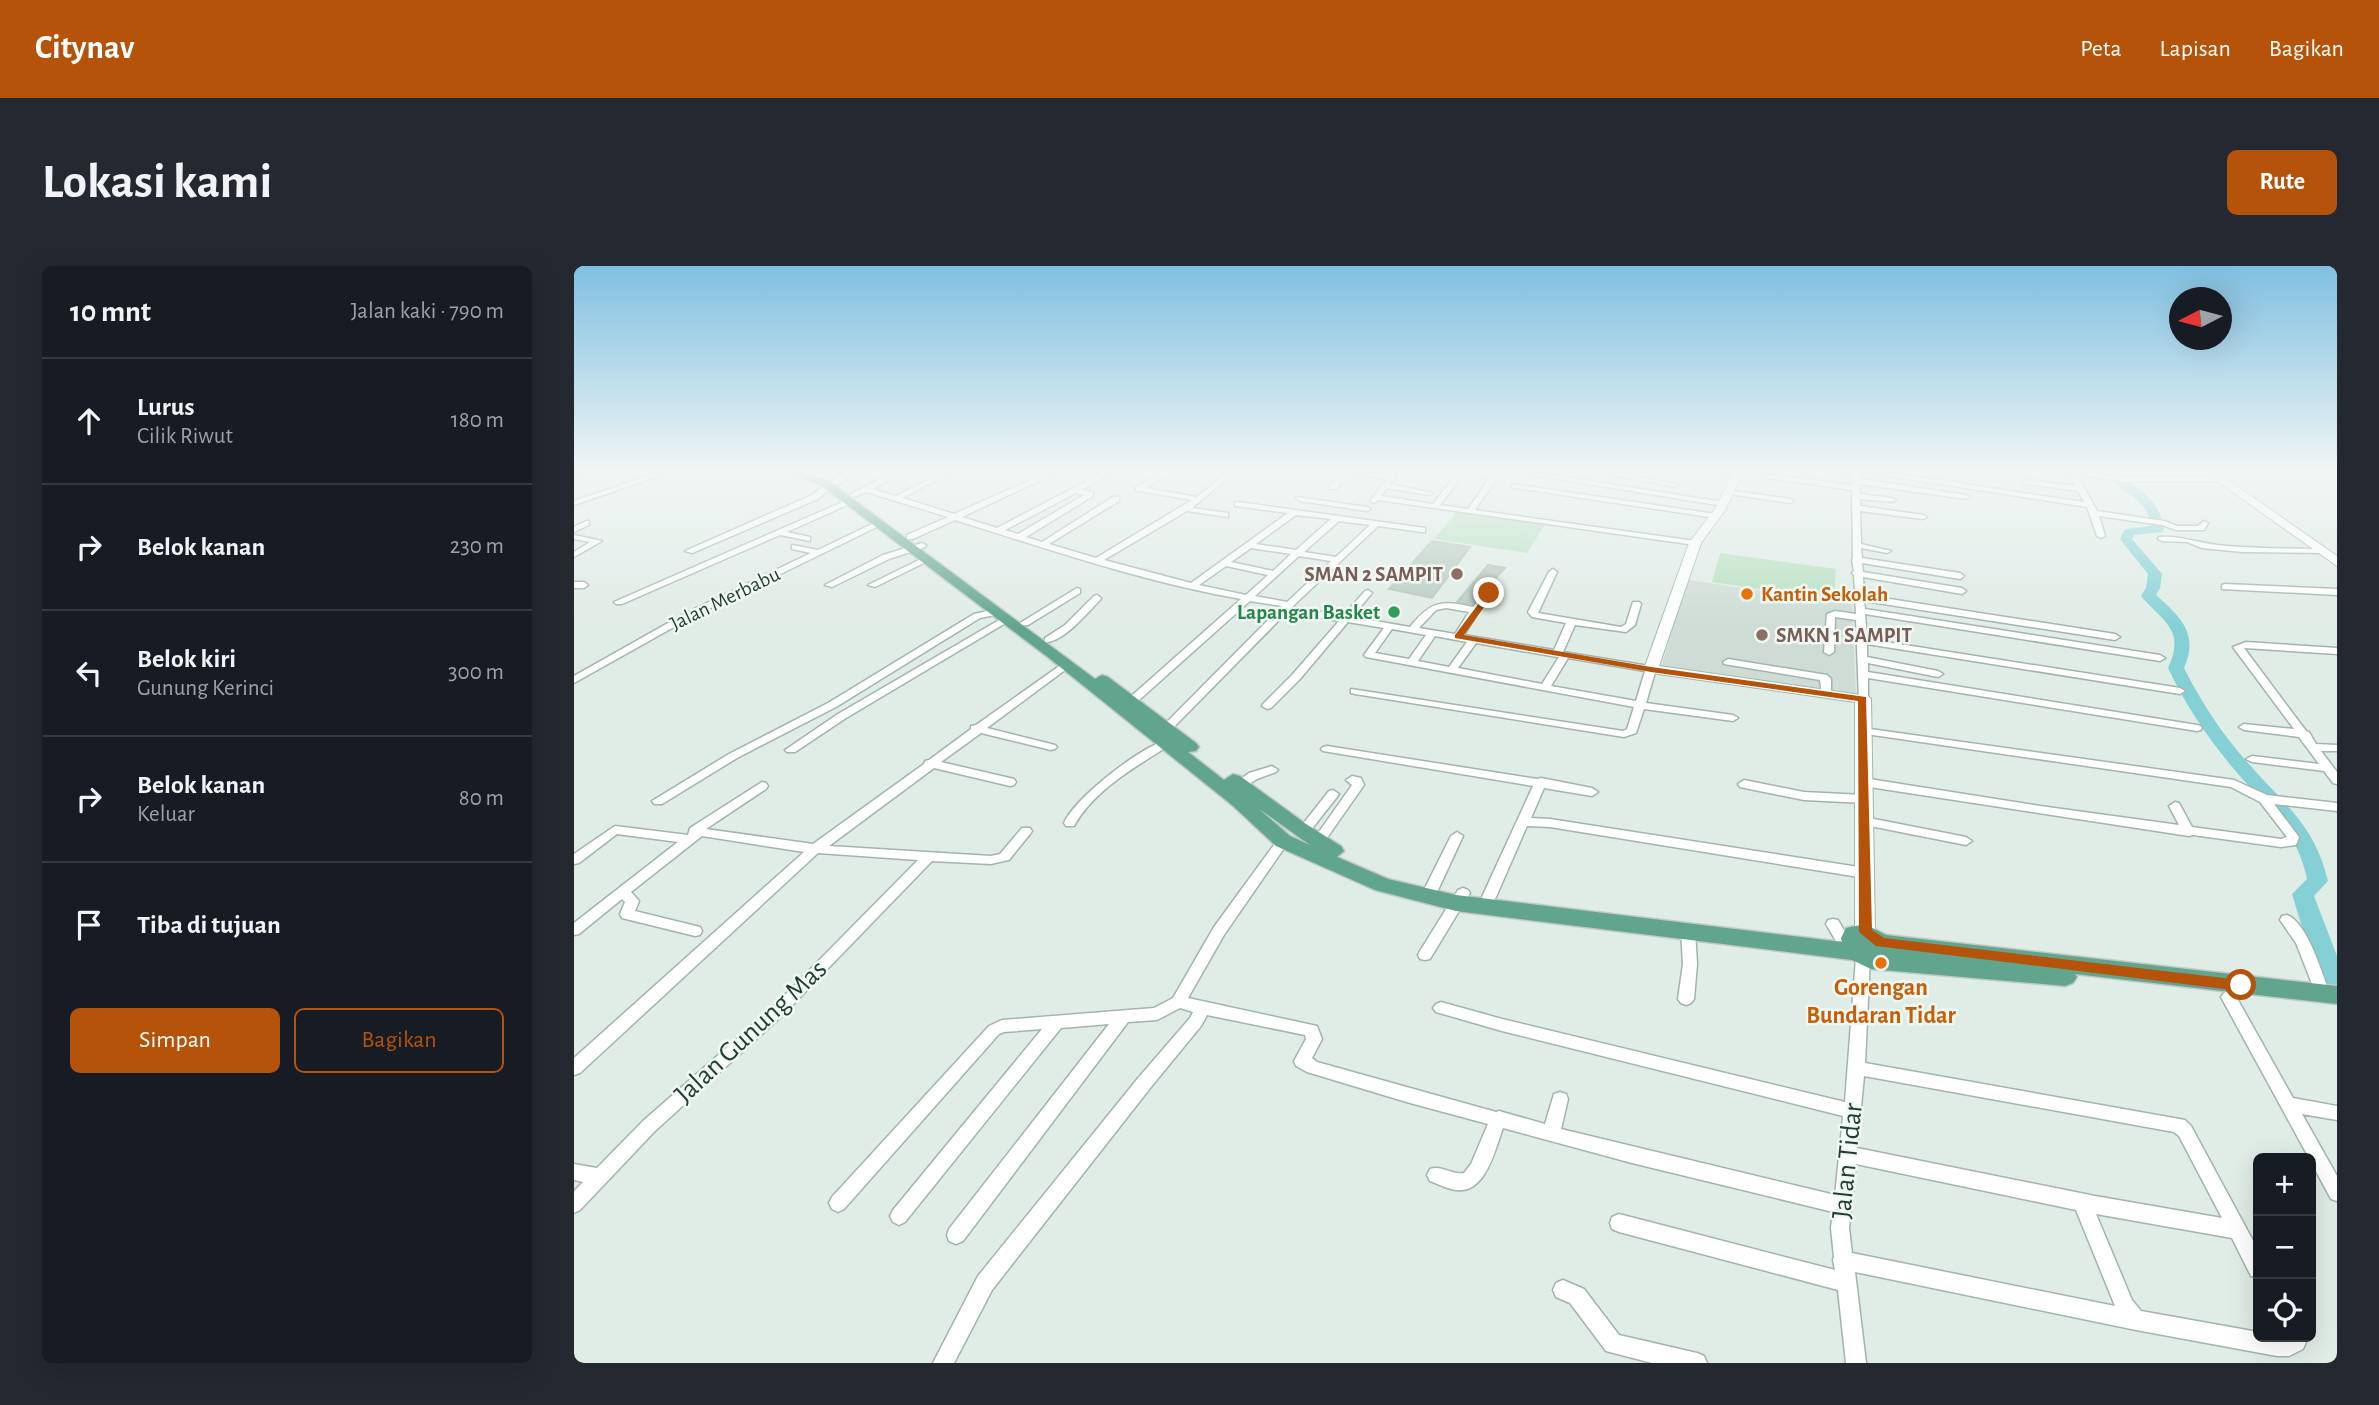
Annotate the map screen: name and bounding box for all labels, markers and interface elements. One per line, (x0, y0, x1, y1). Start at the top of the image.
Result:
text: Citynav (35, 32, 134, 65)
text: Peta (2080, 37, 2122, 61)
text: Lapisan (2160, 37, 2231, 61)
text: Bagikan (2269, 37, 2344, 61)
button: Rute (2227, 150, 2337, 215)
text: Lokasi kami (42, 158, 272, 207)
north arrow (2169, 287, 2232, 350)
text: 10 mnt (70, 297, 151, 327)
text: Jalan kaki · 790 m (351, 300, 504, 323)
text: Lurus (137, 394, 194, 420)
icon: ahead (70, 402, 108, 440)
text: 180 m (451, 409, 504, 432)
text: Cilik Riwut (137, 425, 233, 448)
icon: right (70, 528, 108, 566)
text: Belok kanan (137, 534, 265, 560)
text: 230 m (450, 535, 504, 558)
street label: Jalan Merbabu (667, 563, 784, 635)
place label: SMAN 2 SAMPIT (1304, 564, 1443, 585)
marker: SMAN 2 SAMPIT (1449, 566, 1465, 582)
route end (1473, 577, 1504, 608)
place label: Kantin Sekolah (1761, 584, 1888, 605)
marker: Kantin Sekolah (1739, 586, 1755, 602)
place label: Lapangan Basket (1237, 602, 1380, 623)
marker: Lapangan Basket (1386, 604, 1402, 620)
place label: SMKN 1 SAMPIT (1776, 625, 1912, 646)
marker: SMKN 1 SAMPIT (1754, 627, 1770, 643)
text: Belok kiri (137, 646, 236, 672)
icon: left (70, 654, 108, 692)
text: 300 m (448, 661, 504, 684)
text: Gunung Kerinci (137, 677, 274, 700)
text: Belok kanan (137, 772, 265, 798)
icon: right (70, 780, 108, 818)
text: 80 m (459, 787, 504, 810)
text: Keluar (137, 803, 195, 826)
icon: arrive (70, 906, 108, 944)
text: Tiba di tujuan (137, 912, 281, 938)
street label: Jalan Gunung Mas (670, 955, 832, 1109)
marker: Gorengan Bundaran Tidar (1873, 955, 1889, 971)
route start (2225, 969, 2256, 1000)
place label: Gorengan Bundaran Tidar (1806, 976, 1956, 1028)
button: Simpan (70, 1008, 280, 1073)
button: Bagikan (294, 1008, 504, 1073)
street label: Jalan Tidar (1828, 1102, 1868, 1220)
map controls (2253, 1153, 2316, 1342)
button: + (2253, 1153, 2316, 1216)
button: − (2253, 1216, 2316, 1279)
button: locate (2253, 1279, 2316, 1342)

